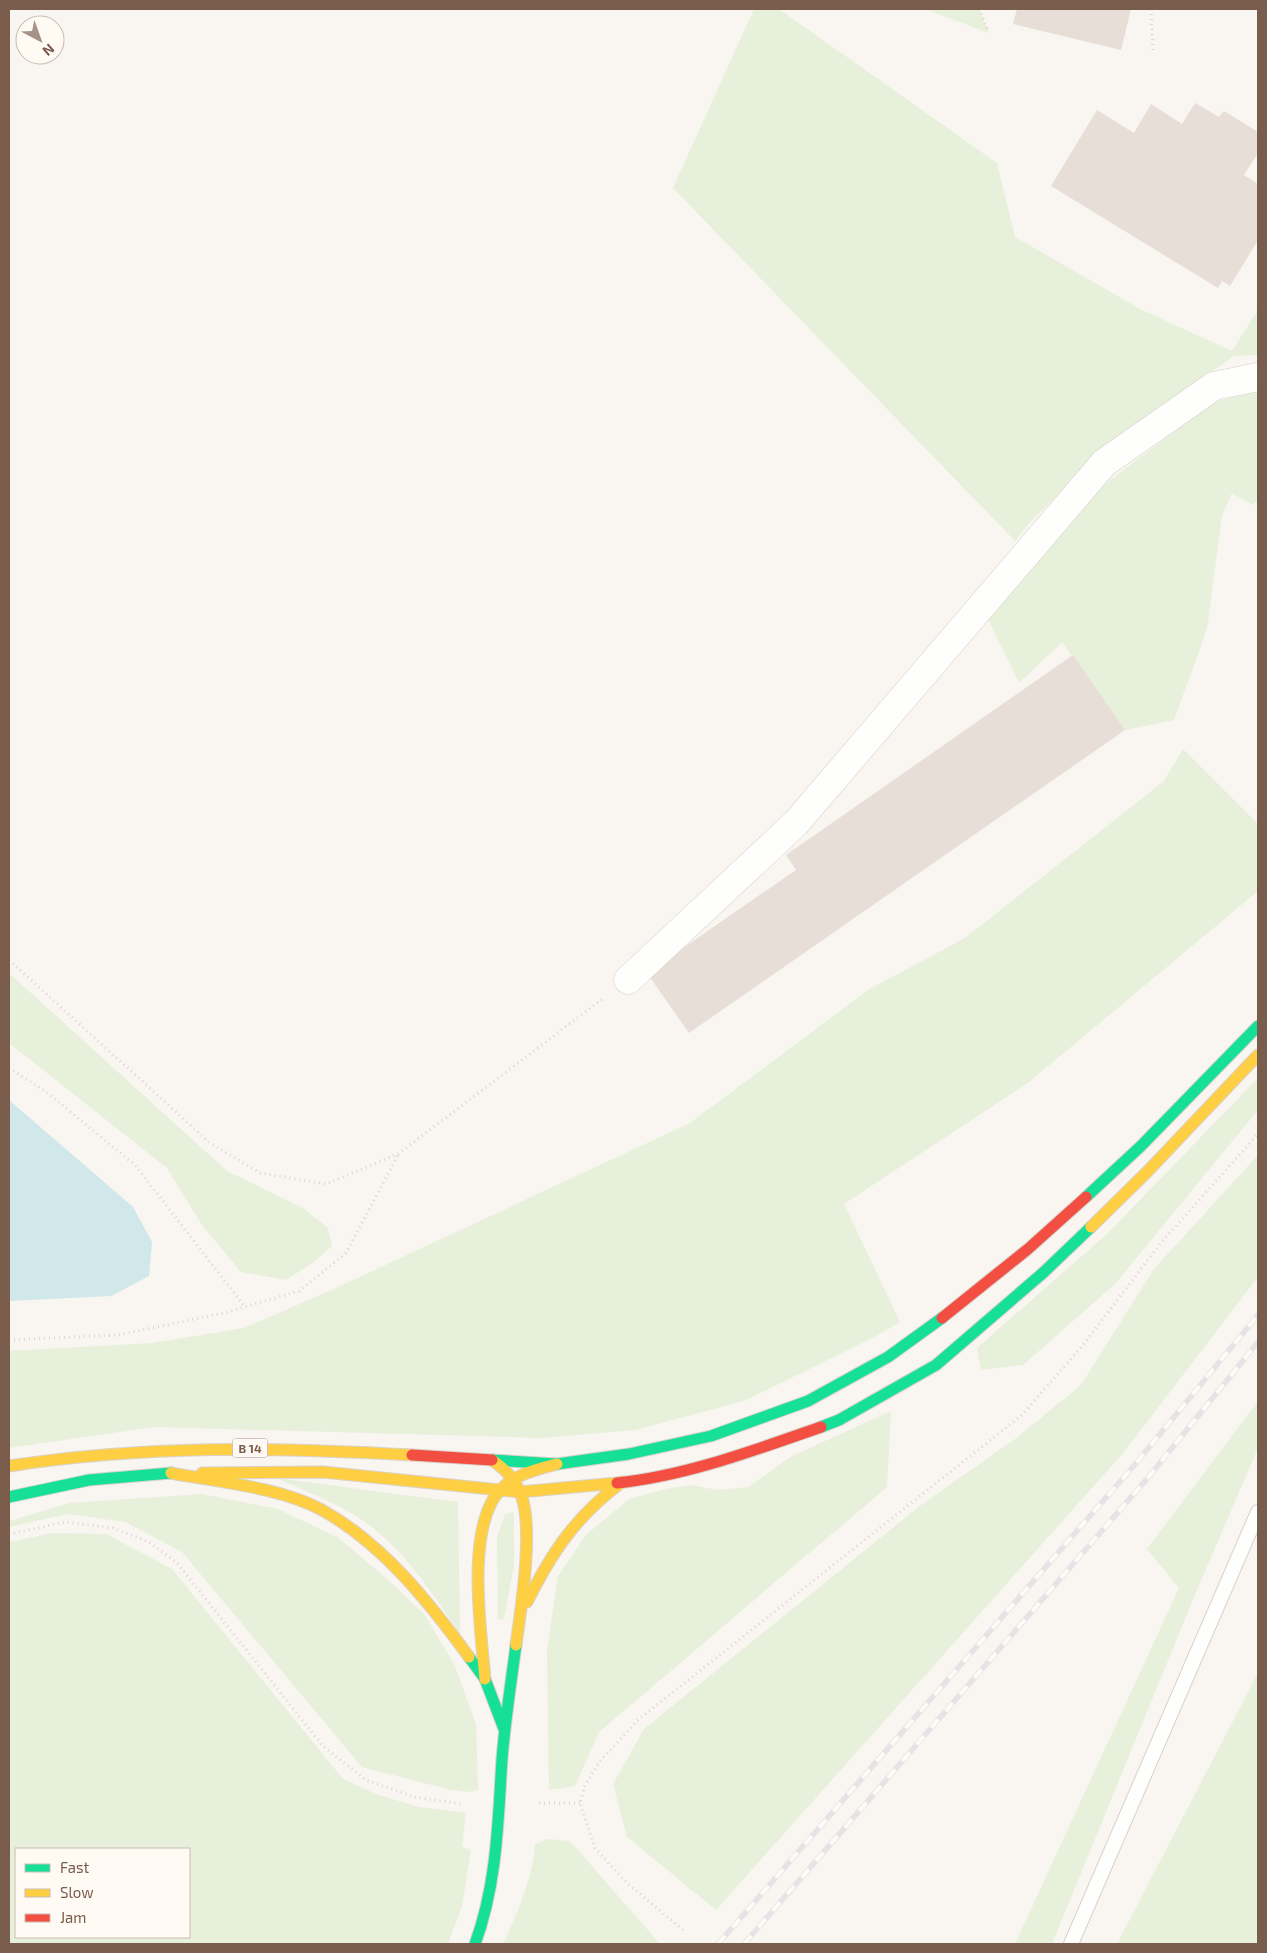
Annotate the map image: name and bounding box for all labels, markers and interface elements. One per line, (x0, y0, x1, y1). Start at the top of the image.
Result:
north arrow (15, 15, 65, 65)
text: N (39, 40, 58, 60)
road number: B 14 (232, 1439, 268, 1458)
legend (15, 1848, 190, 1938)
text: Fast (60, 1858, 90, 1876)
text: Slow (60, 1883, 94, 1901)
text: Jam (60, 1908, 86, 1926)

